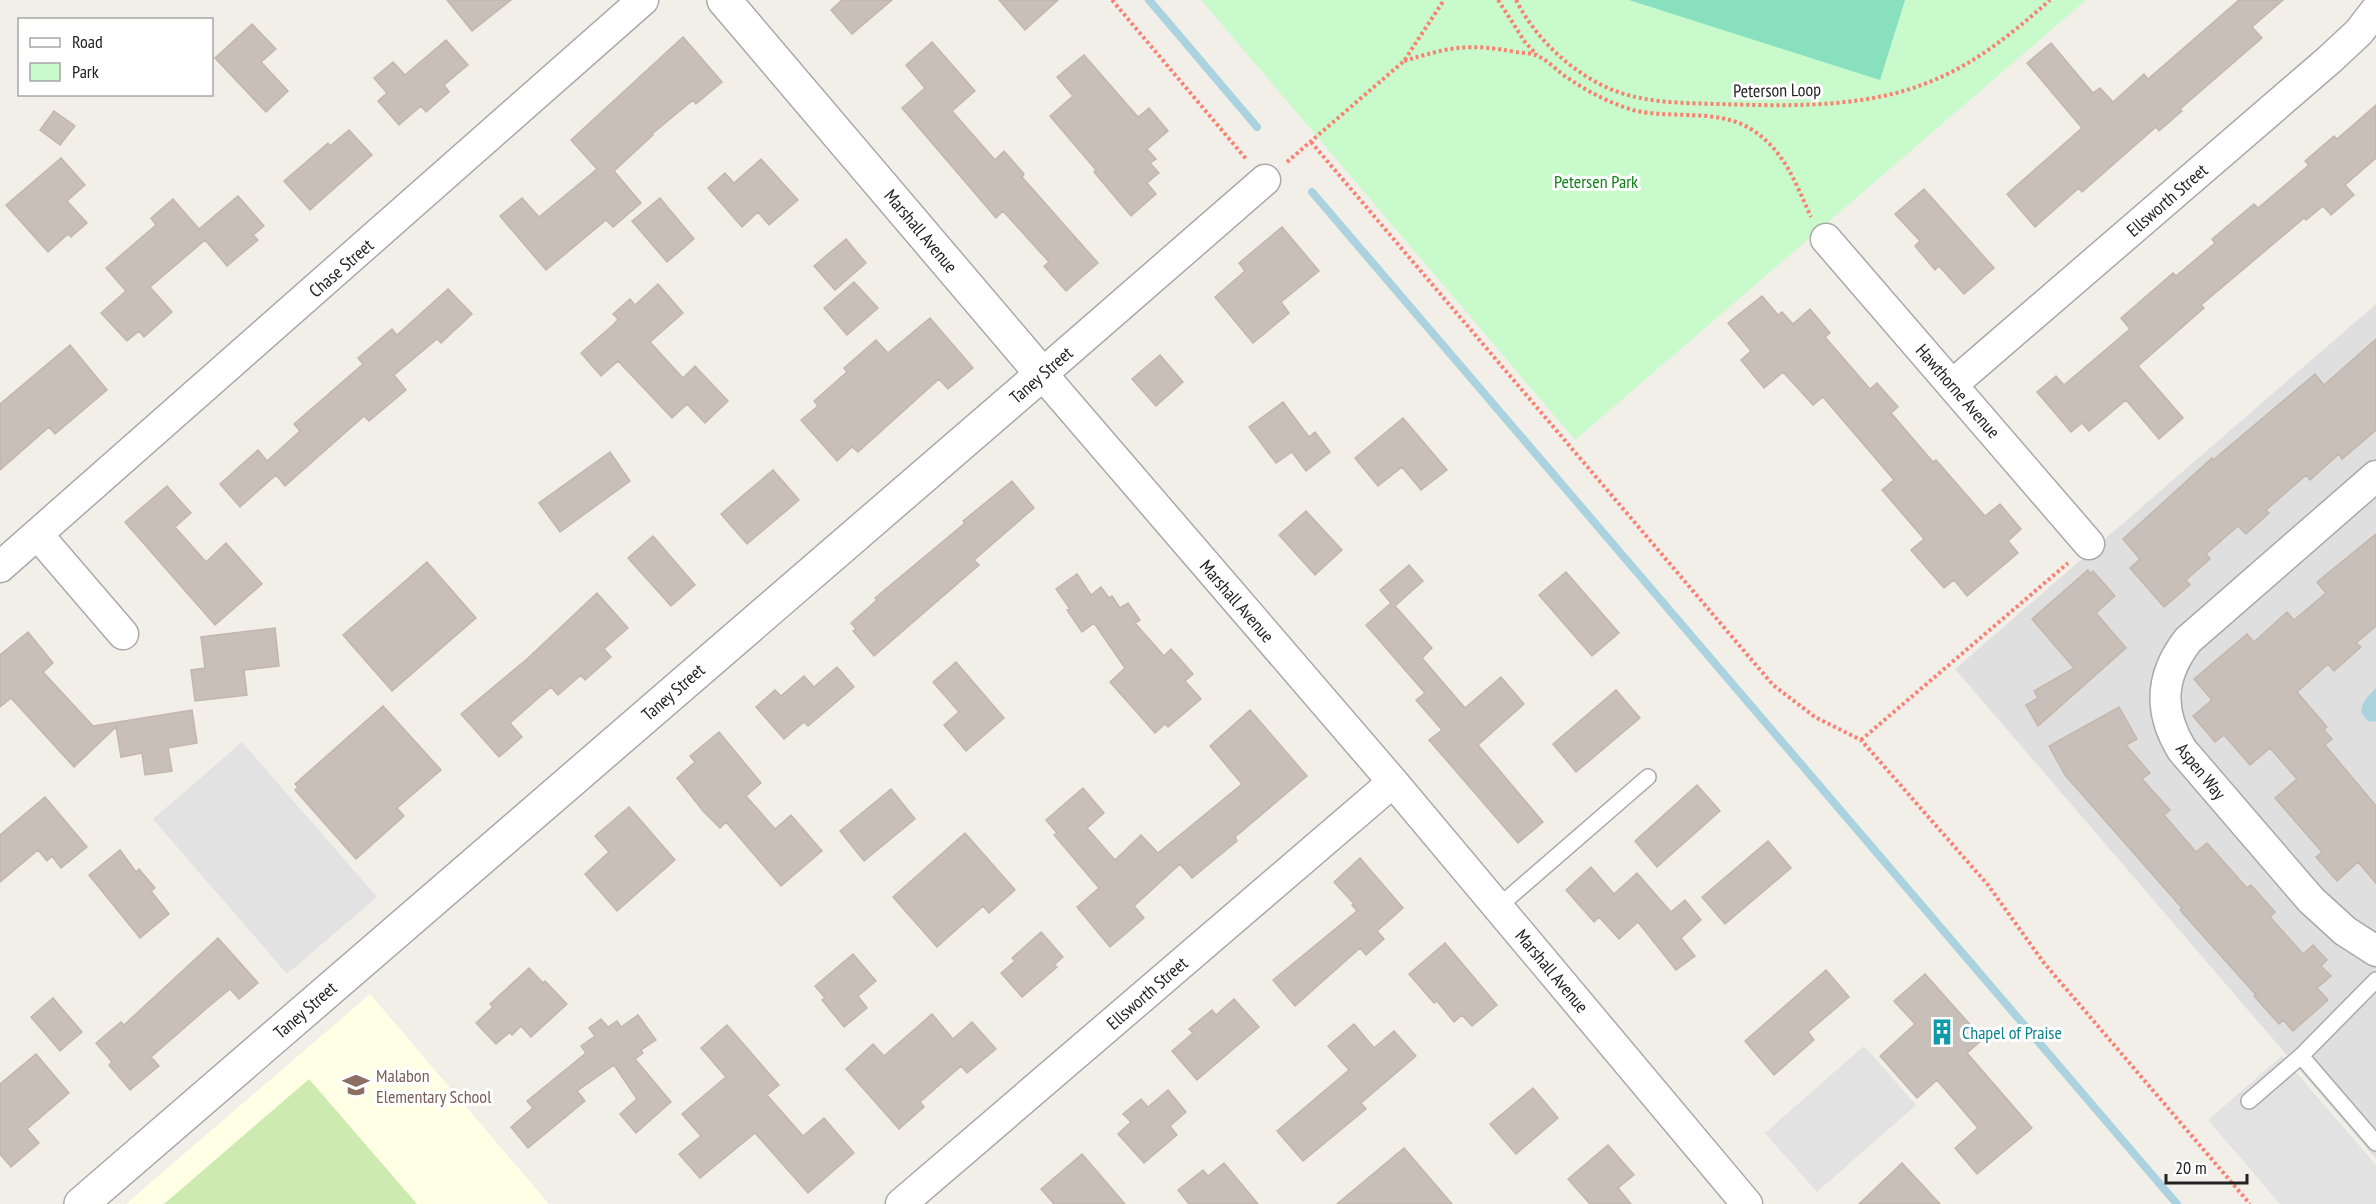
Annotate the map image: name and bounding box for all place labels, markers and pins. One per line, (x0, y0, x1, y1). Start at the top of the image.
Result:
building icon: Chapel of Praise (1927, 1017, 1957, 1047)
place label: Chapel of Praise (1962, 1021, 2062, 1044)
place label: Malabon Elementary School (376, 1064, 492, 1108)
school or university icon: Malabon Elementary School (341, 1070, 371, 1100)

